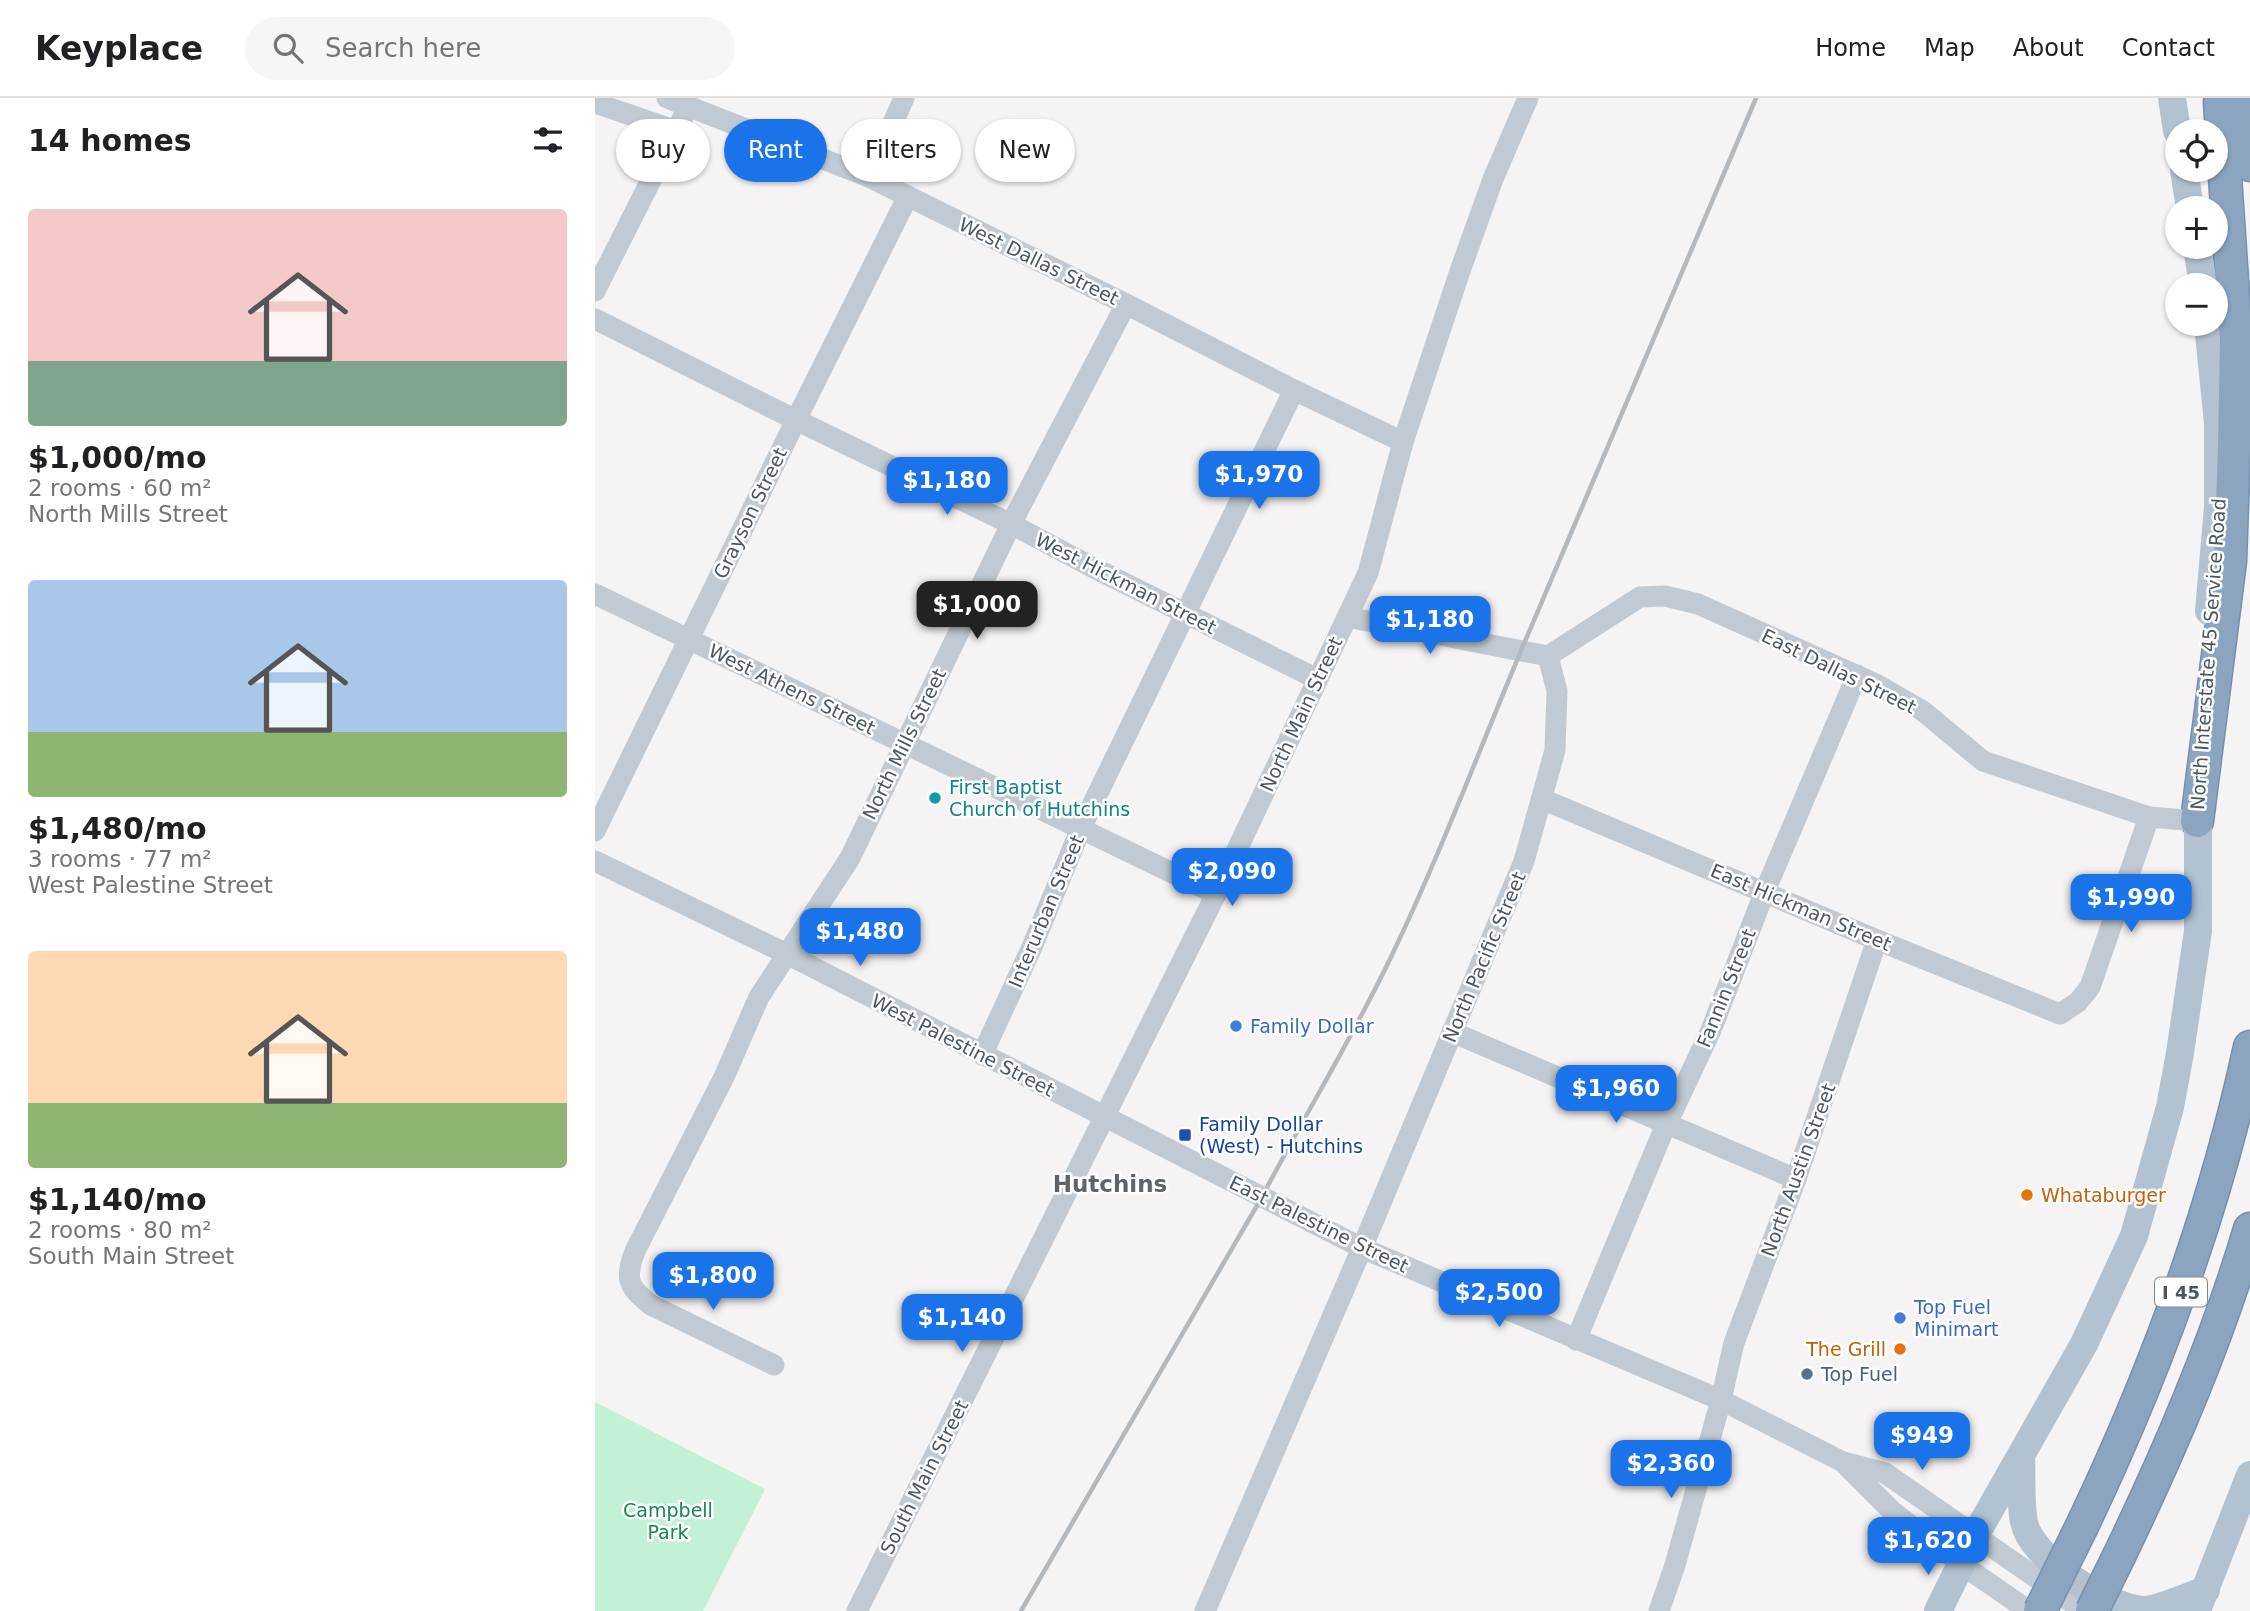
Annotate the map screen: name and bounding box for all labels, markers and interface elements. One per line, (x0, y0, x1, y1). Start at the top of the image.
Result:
search box (245, 17, 735, 80)
text: Keyplace (35, 29, 203, 68)
icon: search (269, 29, 307, 67)
text: Search here (325, 33, 481, 63)
text: Home (1815, 34, 1886, 62)
text: Map (1924, 34, 1975, 62)
text: About (2013, 34, 2084, 62)
text: Contact (2122, 34, 2215, 62)
chip: Buy (616, 119, 710, 182)
chip: Rent (724, 119, 827, 182)
chip: Filters (841, 119, 961, 182)
chip: New (975, 119, 1075, 182)
map controls (2165, 119, 2228, 336)
button: locate (2165, 119, 2228, 182)
icon: filters (529, 121, 567, 159)
text: 14 homes (28, 123, 192, 158)
button: + (2165, 196, 2228, 259)
street label: West Dallas Street (956, 213, 1122, 309)
icon: home (235, 254, 361, 380)
button: − (2165, 273, 2228, 336)
text: $1,000/mo (28, 440, 207, 475)
street label: Grayson Street (709, 444, 791, 582)
pin: $1,970 (1202, 452, 1316, 511)
pin: $1,180 (890, 458, 1004, 517)
text: $1,970 (1215, 461, 1303, 487)
text: $1,180 (903, 467, 991, 493)
text: 2 rooms · 60 m² (28, 475, 212, 501)
street label: North Interstate 45 Service Road (2186, 498, 2230, 810)
text: North Mills Street (28, 501, 228, 527)
street label: West Hickman Street (1032, 528, 1220, 638)
pin: $1,000 (920, 582, 1034, 641)
text: $1,000 (933, 591, 1021, 617)
pin: $1,180 (1373, 596, 1487, 656)
text: $1,180 (1386, 606, 1474, 632)
street label: East Dallas Street (1758, 624, 1920, 718)
icon: home (235, 625, 361, 751)
street label: North Main Street (1255, 633, 1347, 795)
street label: West Athens Street (705, 639, 879, 739)
street label: North Mills Street (858, 665, 950, 823)
place label: First Baptist Church of Hutchins (949, 776, 1130, 820)
marker: First Baptist Church of Hutchins (927, 790, 943, 806)
text: $1,480/mo (28, 811, 207, 846)
street label: Interurban Street (1004, 831, 1088, 991)
text: 3 rooms · 77 m² (28, 846, 212, 872)
pin: $2,090 (1175, 848, 1289, 908)
text: $2,090 (1188, 858, 1276, 884)
street label: East Hickman Street (1707, 859, 1895, 955)
street label: North Pacific Street (1438, 868, 1530, 1046)
text: West Palestine Street (28, 872, 273, 898)
pin: $1,990 (2074, 874, 2188, 934)
text: $1,990 (2087, 884, 2175, 910)
pin: $1,480 (803, 908, 917, 968)
text: $1,480 (816, 918, 904, 944)
street label: Fannin Street (1692, 925, 1760, 1051)
street label: West Palestine Street (868, 989, 1058, 1101)
icon: home (235, 996, 361, 1122)
place label: Family Dollar (1250, 1015, 1374, 1037)
marker: Family Dollar (1228, 1018, 1244, 1034)
pin: $1,960 (1559, 1066, 1673, 1125)
text: $1,960 (1572, 1075, 1660, 1101)
street label: North Austin Street (1756, 1080, 1840, 1260)
place label: Family Dollar (West) - Hutchins (1199, 1113, 1363, 1157)
marker: Family Dollar (West) - Hutchins (1177, 1127, 1193, 1143)
district label: Hutchins (1053, 1171, 1167, 1197)
street label: East Palestine Street (1226, 1171, 1412, 1277)
text: $1,140/mo (28, 1182, 207, 1217)
place label: Whataburger (2041, 1184, 2166, 1206)
marker: Whataburger (2019, 1187, 2035, 1203)
text: 2 rooms · 80 m² (28, 1217, 212, 1243)
text: South Main Street (28, 1243, 234, 1269)
pin: $1,800 (656, 1252, 770, 1312)
text: $1,800 (669, 1262, 757, 1288)
pin: $2,500 (1442, 1270, 1556, 1329)
road number: I 45 (2155, 1278, 2207, 1307)
text: $2,500 (1455, 1279, 1543, 1305)
pin: $1,140 (905, 1294, 1019, 1354)
place label: Top Fuel Minimart (1913, 1296, 1998, 1340)
text: $1,140 (918, 1304, 1006, 1330)
marker: Top Fuel Minimart (1892, 1310, 1908, 1326)
place label: The Grill (1805, 1338, 1886, 1360)
marker: The Grill (1892, 1341, 1908, 1357)
place label: Top Fuel (1820, 1363, 1898, 1385)
marker: Top Fuel (1799, 1366, 1815, 1382)
street label: South Main Street (876, 1396, 972, 1558)
pin: $949 (1881, 1412, 1963, 1472)
text: $949 (1890, 1422, 1954, 1448)
pin: $2,360 (1614, 1440, 1728, 1500)
text: $2,360 (1627, 1450, 1715, 1476)
park label: Campbell Park (623, 1499, 713, 1543)
pin: $1,620 (1871, 1518, 1985, 1577)
text: $1,620 (1884, 1527, 1972, 1553)

